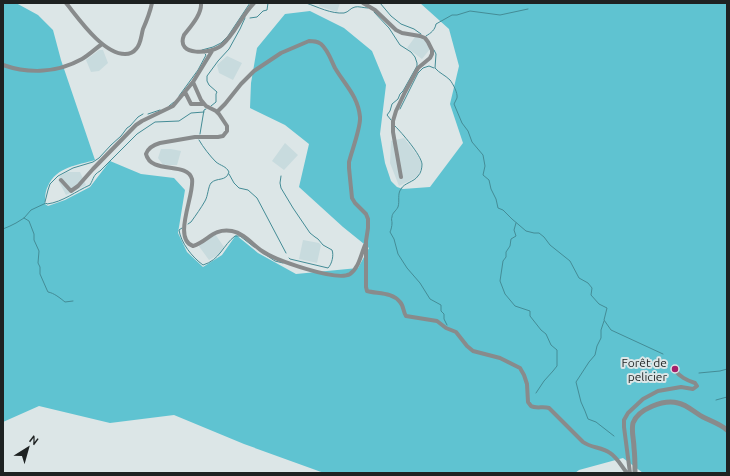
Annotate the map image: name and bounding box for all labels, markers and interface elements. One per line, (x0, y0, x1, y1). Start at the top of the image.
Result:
place label: Forêt de pelicier (621, 356, 667, 383)
marker: Forêt de pelicier (670, 364, 680, 374)
north arrow (8, 428, 48, 468)
text: N (27, 433, 41, 447)

